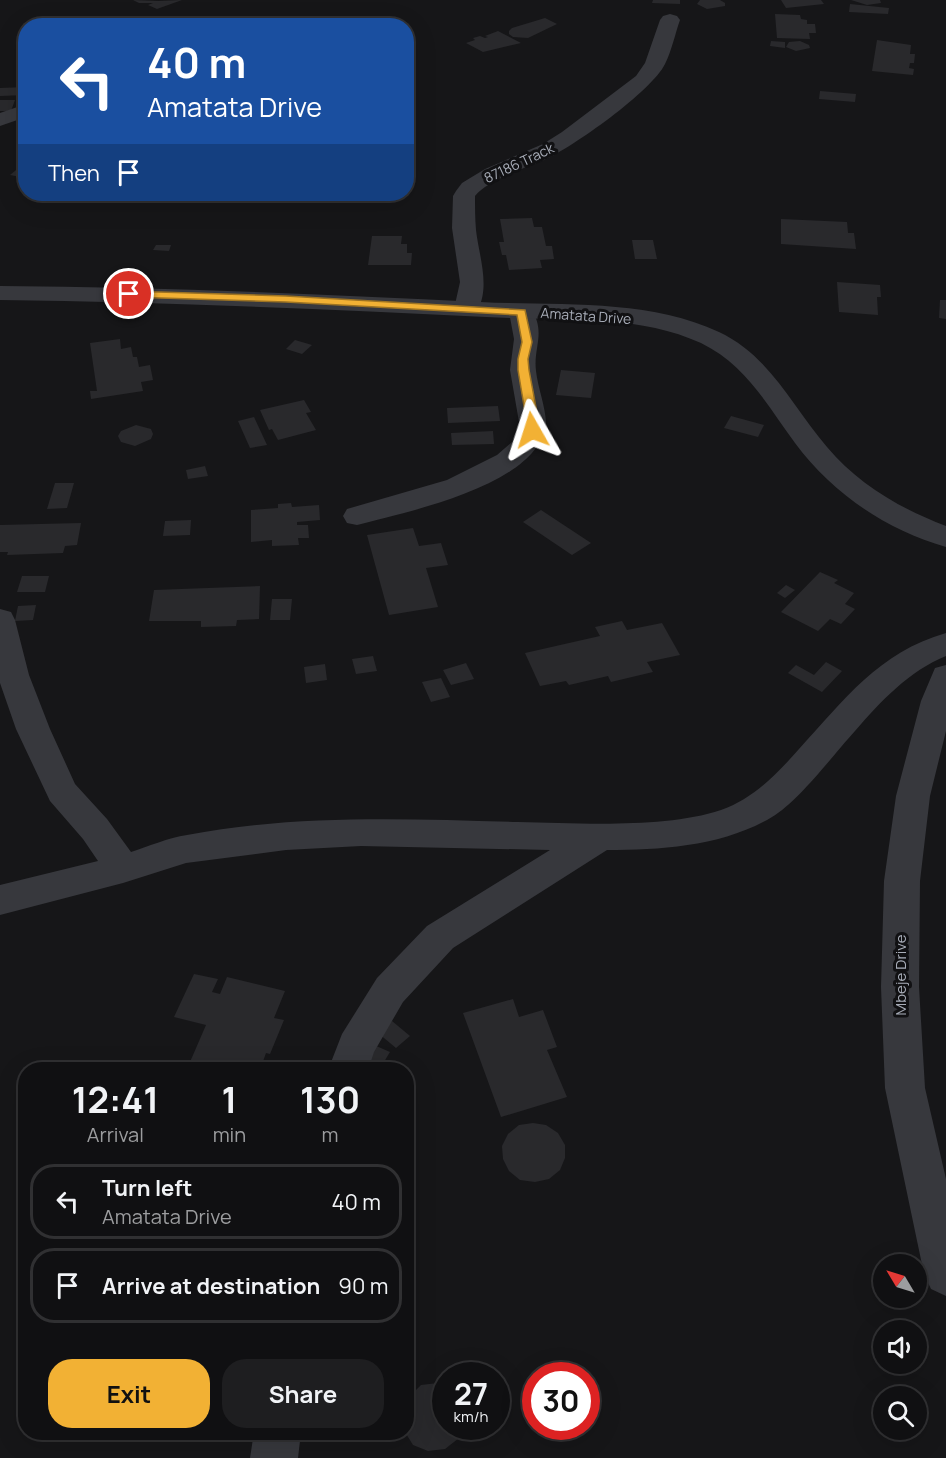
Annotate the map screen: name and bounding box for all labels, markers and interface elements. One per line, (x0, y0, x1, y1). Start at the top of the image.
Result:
text: 40 m (147, 33, 246, 91)
icon: left (48, 42, 126, 120)
text: Amatata Drive (147, 88, 322, 125)
street label: 87186 Track (481, 138, 558, 187)
icon: arrive (112, 156, 145, 189)
text: Then (48, 158, 100, 188)
pin (103, 268, 154, 319)
icon: arrive (112, 277, 145, 310)
street label: Amatata Drive (540, 303, 632, 328)
position arrow (500, 398, 564, 462)
street label: Mbeje Drive (890, 934, 911, 1015)
text: 12:41 (72, 1075, 159, 1124)
text: 1 (222, 1075, 237, 1124)
text: 130 (300, 1075, 360, 1124)
text: Arrival (87, 1121, 144, 1148)
text: min (213, 1121, 246, 1148)
text: m (322, 1121, 339, 1148)
text: Turn left (102, 1173, 192, 1203)
icon: left (51, 1185, 84, 1218)
text: 40 m (332, 1187, 381, 1217)
text: Amatata Drive (102, 1203, 232, 1230)
north arrow (873, 1254, 927, 1308)
map controls (873, 1254, 927, 1440)
icon: arrive (51, 1269, 84, 1302)
text: Arrive at destination (102, 1271, 320, 1301)
text: 90 m (338, 1271, 389, 1301)
button: sound (873, 1320, 927, 1374)
button: Exit (48, 1359, 210, 1428)
button: Share (222, 1359, 384, 1428)
speed limit sign: 30 (522, 1362, 600, 1440)
text: 27 (454, 1373, 488, 1414)
button: search (873, 1386, 927, 1440)
text: km/h (454, 1406, 488, 1427)

